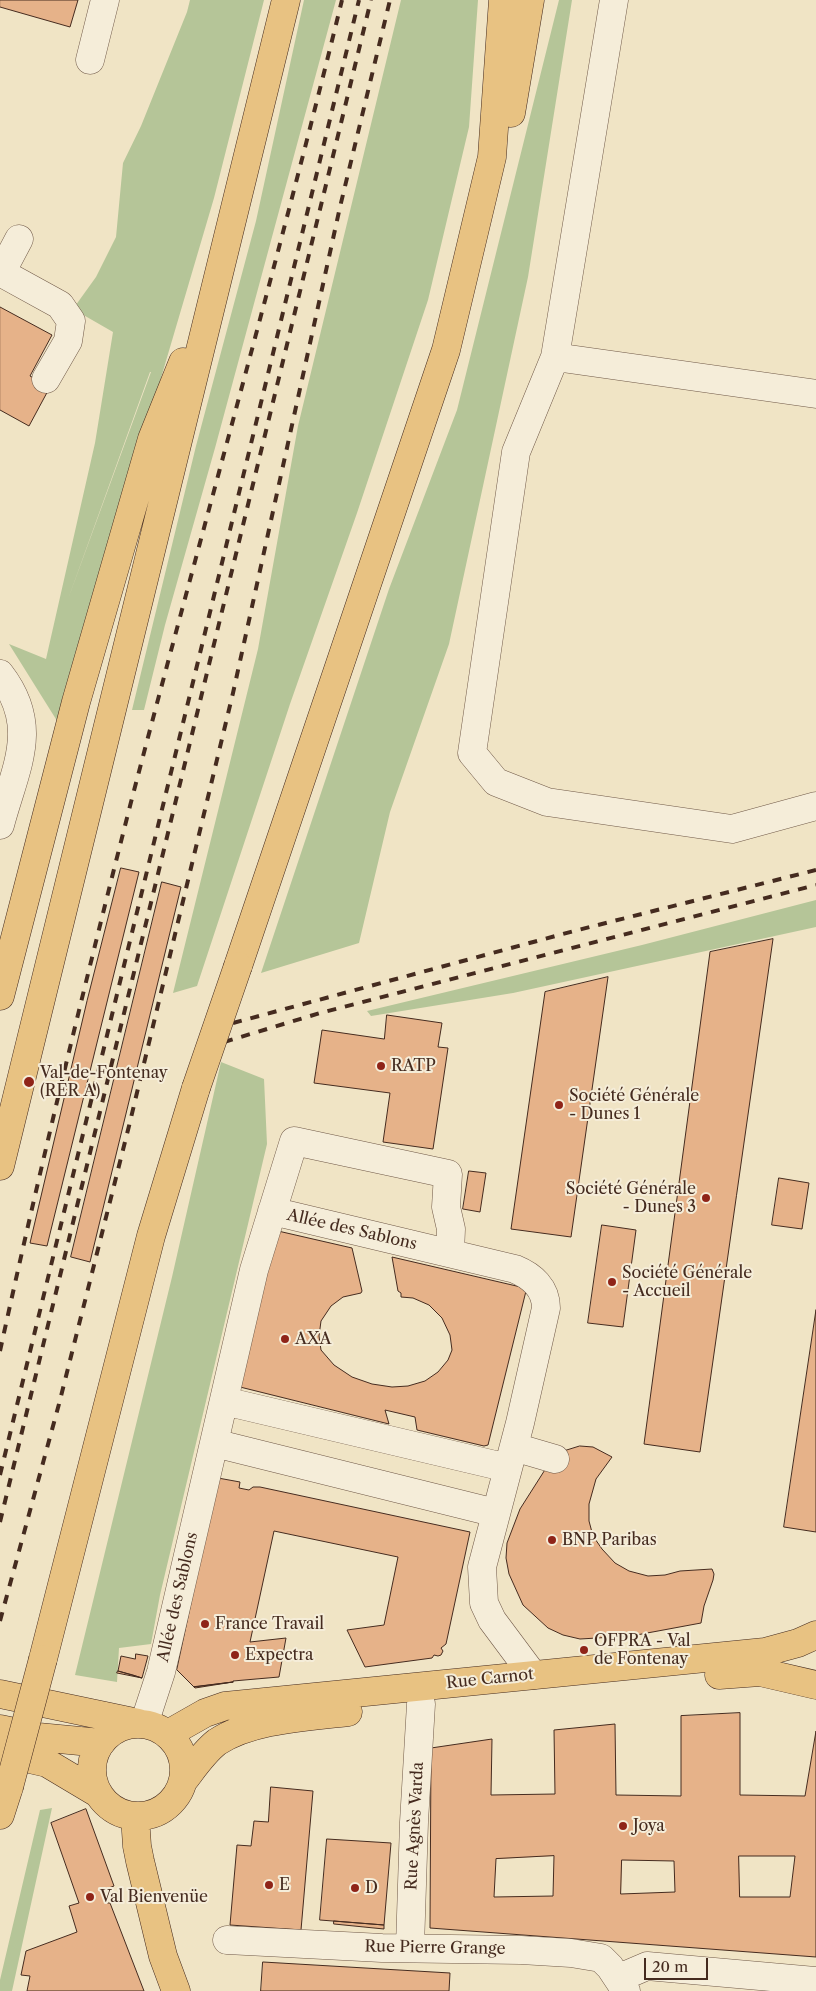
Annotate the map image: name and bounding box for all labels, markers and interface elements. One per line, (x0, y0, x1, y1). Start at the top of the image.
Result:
place label: RATP (391, 1056, 436, 1076)
marker: RATP (375, 1060, 387, 1072)
place label: Val-de-Fontenay (RER A) (40, 1063, 168, 1101)
marker: Val-de-Fontenay (RER A) (22, 1075, 36, 1089)
place label: Société Générale - Dunes 1 (569, 1086, 699, 1124)
marker: Société Générale - Dunes 1 (553, 1099, 565, 1111)
place label: Société Générale - Dunes 3 (566, 1179, 696, 1217)
marker: Société Générale - Dunes 3 (700, 1192, 712, 1204)
street label: Allée des Sablons (285, 1206, 419, 1254)
place label: Société Générale - Accueil (622, 1263, 752, 1301)
marker: Société Générale - Accueil (606, 1276, 618, 1288)
place label: AXA (295, 1329, 331, 1349)
marker: AXA (279, 1333, 291, 1345)
street label: Allée des Sablons (154, 1530, 202, 1664)
place label: BNP Paribas (562, 1530, 657, 1550)
marker: BNP Paribas (546, 1534, 558, 1546)
place label: France Travail (215, 1614, 324, 1634)
marker: France Travail (199, 1618, 211, 1630)
place label: OFPRA - Val de Fontenay (594, 1631, 691, 1669)
marker: OFPRA - Val de Fontenay (578, 1644, 590, 1656)
place label: Expectra (245, 1645, 313, 1665)
marker: Expectra (229, 1649, 241, 1661)
street label: Rue Carnot (445, 1665, 535, 1693)
street label: Rue Agnès Varda (402, 1761, 428, 1891)
place label: Joya (633, 1816, 665, 1836)
marker: Joya (617, 1820, 629, 1832)
place label: E (279, 1875, 290, 1895)
place label: D (365, 1878, 378, 1898)
marker: E (263, 1879, 275, 1891)
marker: D (349, 1882, 361, 1894)
place label: Val Bienvenüe (100, 1887, 208, 1907)
marker: Val Bienvenüe (84, 1891, 96, 1903)
street label: Rue Pierre Grange (364, 1937, 506, 1959)
scale bar (646, 1948, 710, 1980)
text: 20 m (652, 1957, 688, 1976)

